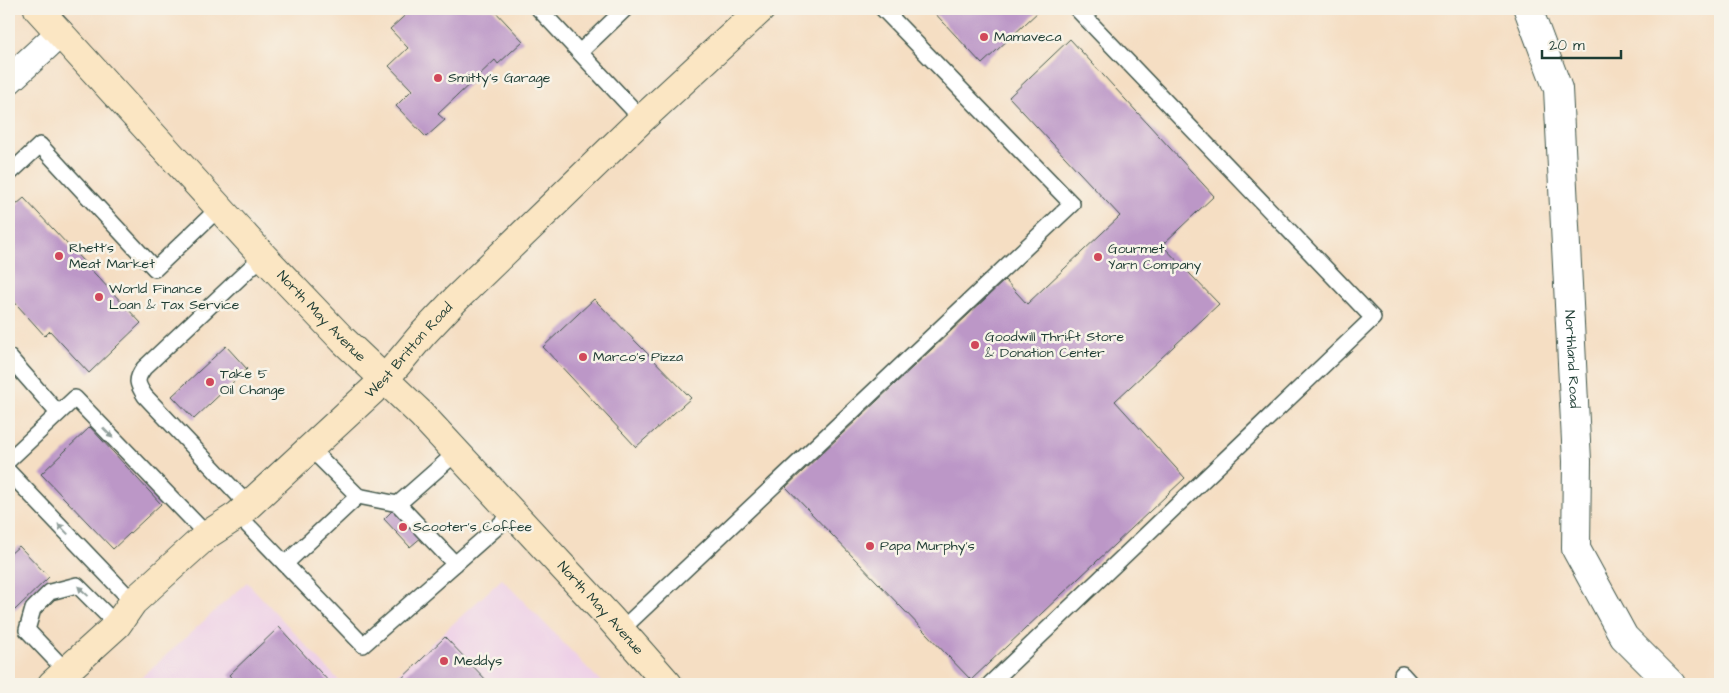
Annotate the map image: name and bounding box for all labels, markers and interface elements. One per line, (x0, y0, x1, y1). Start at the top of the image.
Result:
place label: Mamaveca (994, 27, 1062, 47)
scale bar (1542, 28, 1620, 60)
marker: Mamaveca (978, 31, 990, 43)
text: 20 m (1549, 35, 1585, 56)
place label: Smitty's Garage (448, 68, 551, 88)
marker: Smitty's Garage (432, 72, 444, 84)
place label: Rhett's Meat Market (69, 238, 155, 274)
place label: Gourmet Yarn Company (1108, 239, 1202, 275)
marker: Rhett's Meat Market (53, 250, 65, 262)
marker: Gourmet Yarn Company (1092, 251, 1104, 263)
street label: North May Avenue (272, 266, 370, 367)
place label: World Finance Loan & Tax Service (109, 279, 240, 315)
marker: World Finance Loan & Tax Service (93, 291, 105, 303)
street label: West Britton Road (360, 298, 458, 403)
street label: Northland Road (1559, 310, 1584, 409)
place label: Goodwill Thrift Store & Donation Center (985, 327, 1124, 363)
marker: Goodwill Thrift Store & Donation Center (969, 339, 981, 351)
place label: Marco's Pizza (593, 347, 683, 367)
marker: Marco's Pizza (577, 351, 589, 363)
place label: Take 5 Oil Change (220, 364, 285, 400)
marker: Take 5 Oil Change (204, 376, 216, 388)
one-way arrow (102, 427, 114, 439)
place label: Scooter's Coffee (413, 517, 532, 537)
marker: Scooter's Coffee (397, 521, 409, 533)
one-way arrow (57, 523, 69, 535)
place label: Papa Murphy's (880, 536, 975, 556)
marker: Papa Murphy's (864, 540, 876, 552)
street label: North May Avenue (553, 557, 648, 660)
one-way arrow (76, 586, 89, 597)
place label: Meddys (454, 651, 502, 671)
marker: Meddys (438, 655, 450, 667)

